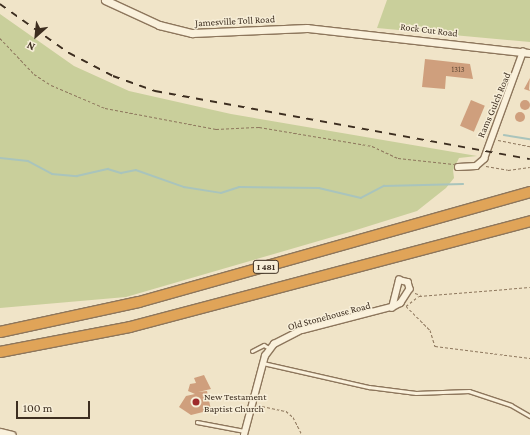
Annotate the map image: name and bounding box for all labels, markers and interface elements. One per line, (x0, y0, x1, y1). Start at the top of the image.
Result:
street label: Jamesville Toll Road (195, 13, 275, 29)
north arrow (16, 16, 56, 56)
street label: Rock Cut Road (400, 21, 458, 39)
text: N (24, 40, 37, 54)
house number: 1313 (452, 65, 464, 75)
street label: Rams Gulch Road (475, 71, 513, 139)
road number: I 481 (252, 260, 280, 274)
street label: Old Stonehouse Road (286, 299, 372, 333)
place label: New Testament Baptist Church (204, 390, 266, 414)
scale bar (18, 393, 92, 419)
marker: New Testament Baptist Church (191, 397, 201, 407)
text: 100 m (23, 401, 52, 415)

